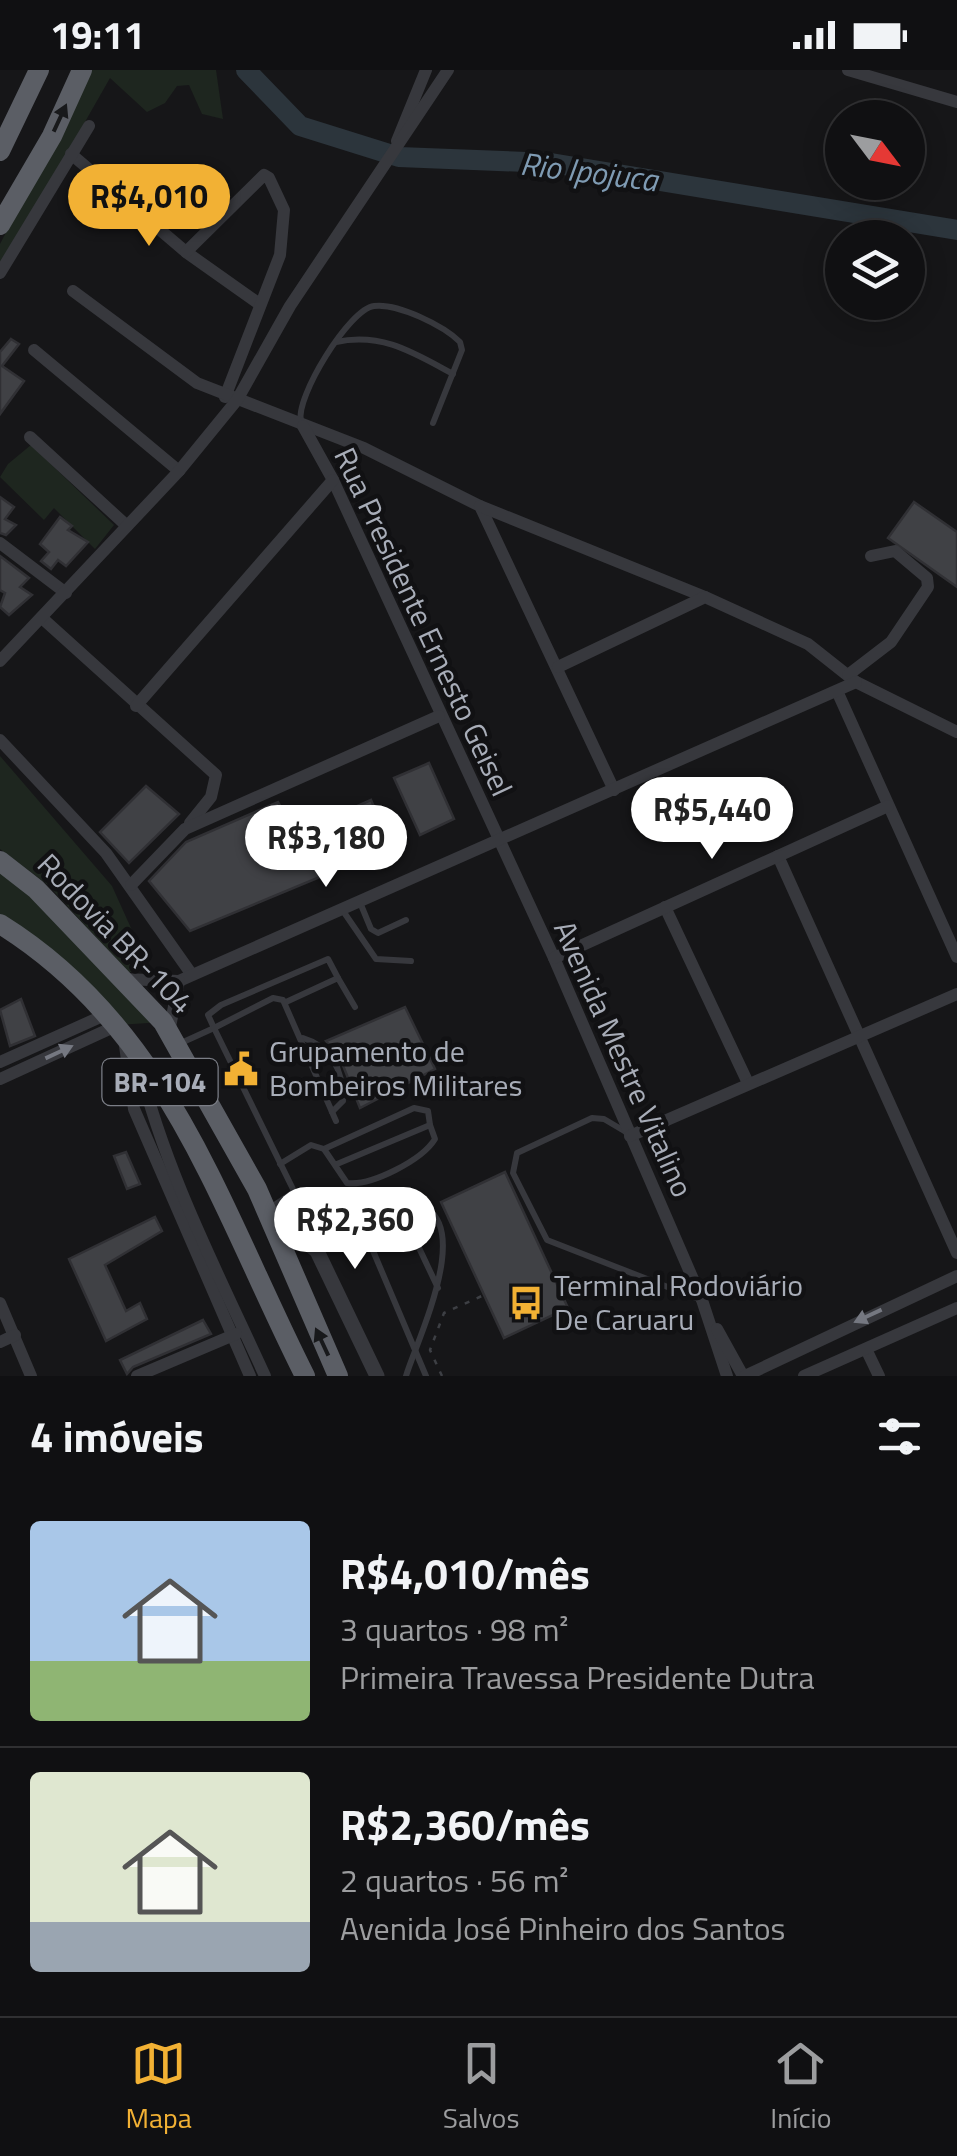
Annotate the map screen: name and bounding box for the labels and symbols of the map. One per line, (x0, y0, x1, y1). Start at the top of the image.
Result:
north arrow (825, 100, 925, 200)
one-way arrow (51, 103, 68, 132)
water label: Rio Ipojuca (518, 139, 662, 203)
pin: R$4,010 (57, 164, 241, 249)
street label: Rua Presidente Ernesto Geisel (323, 440, 525, 804)
pin: R$5,440 (620, 777, 804, 862)
pin: R$3,180 (234, 805, 418, 890)
street label: Rodovia BR-104 (27, 842, 205, 1024)
street label: Avenida Mestre Vitalino (542, 913, 706, 1204)
place label: Grupamento de Bombeiros Militares (269, 1028, 522, 1108)
one-way arrow (44, 1044, 74, 1060)
public building icon: Grupamento de Bombeiros Militares (222, 1050, 260, 1088)
road number: BR-104 (102, 1059, 218, 1105)
pin: R$2,360 (263, 1187, 447, 1272)
place label: Terminal Rodoviário De Caruaru (554, 1262, 803, 1342)
bus stop icon: Terminal Rodoviário De Caruaru (507, 1284, 545, 1322)
one-way arrow (853, 1308, 883, 1324)
one-way arrow (314, 1327, 331, 1356)

